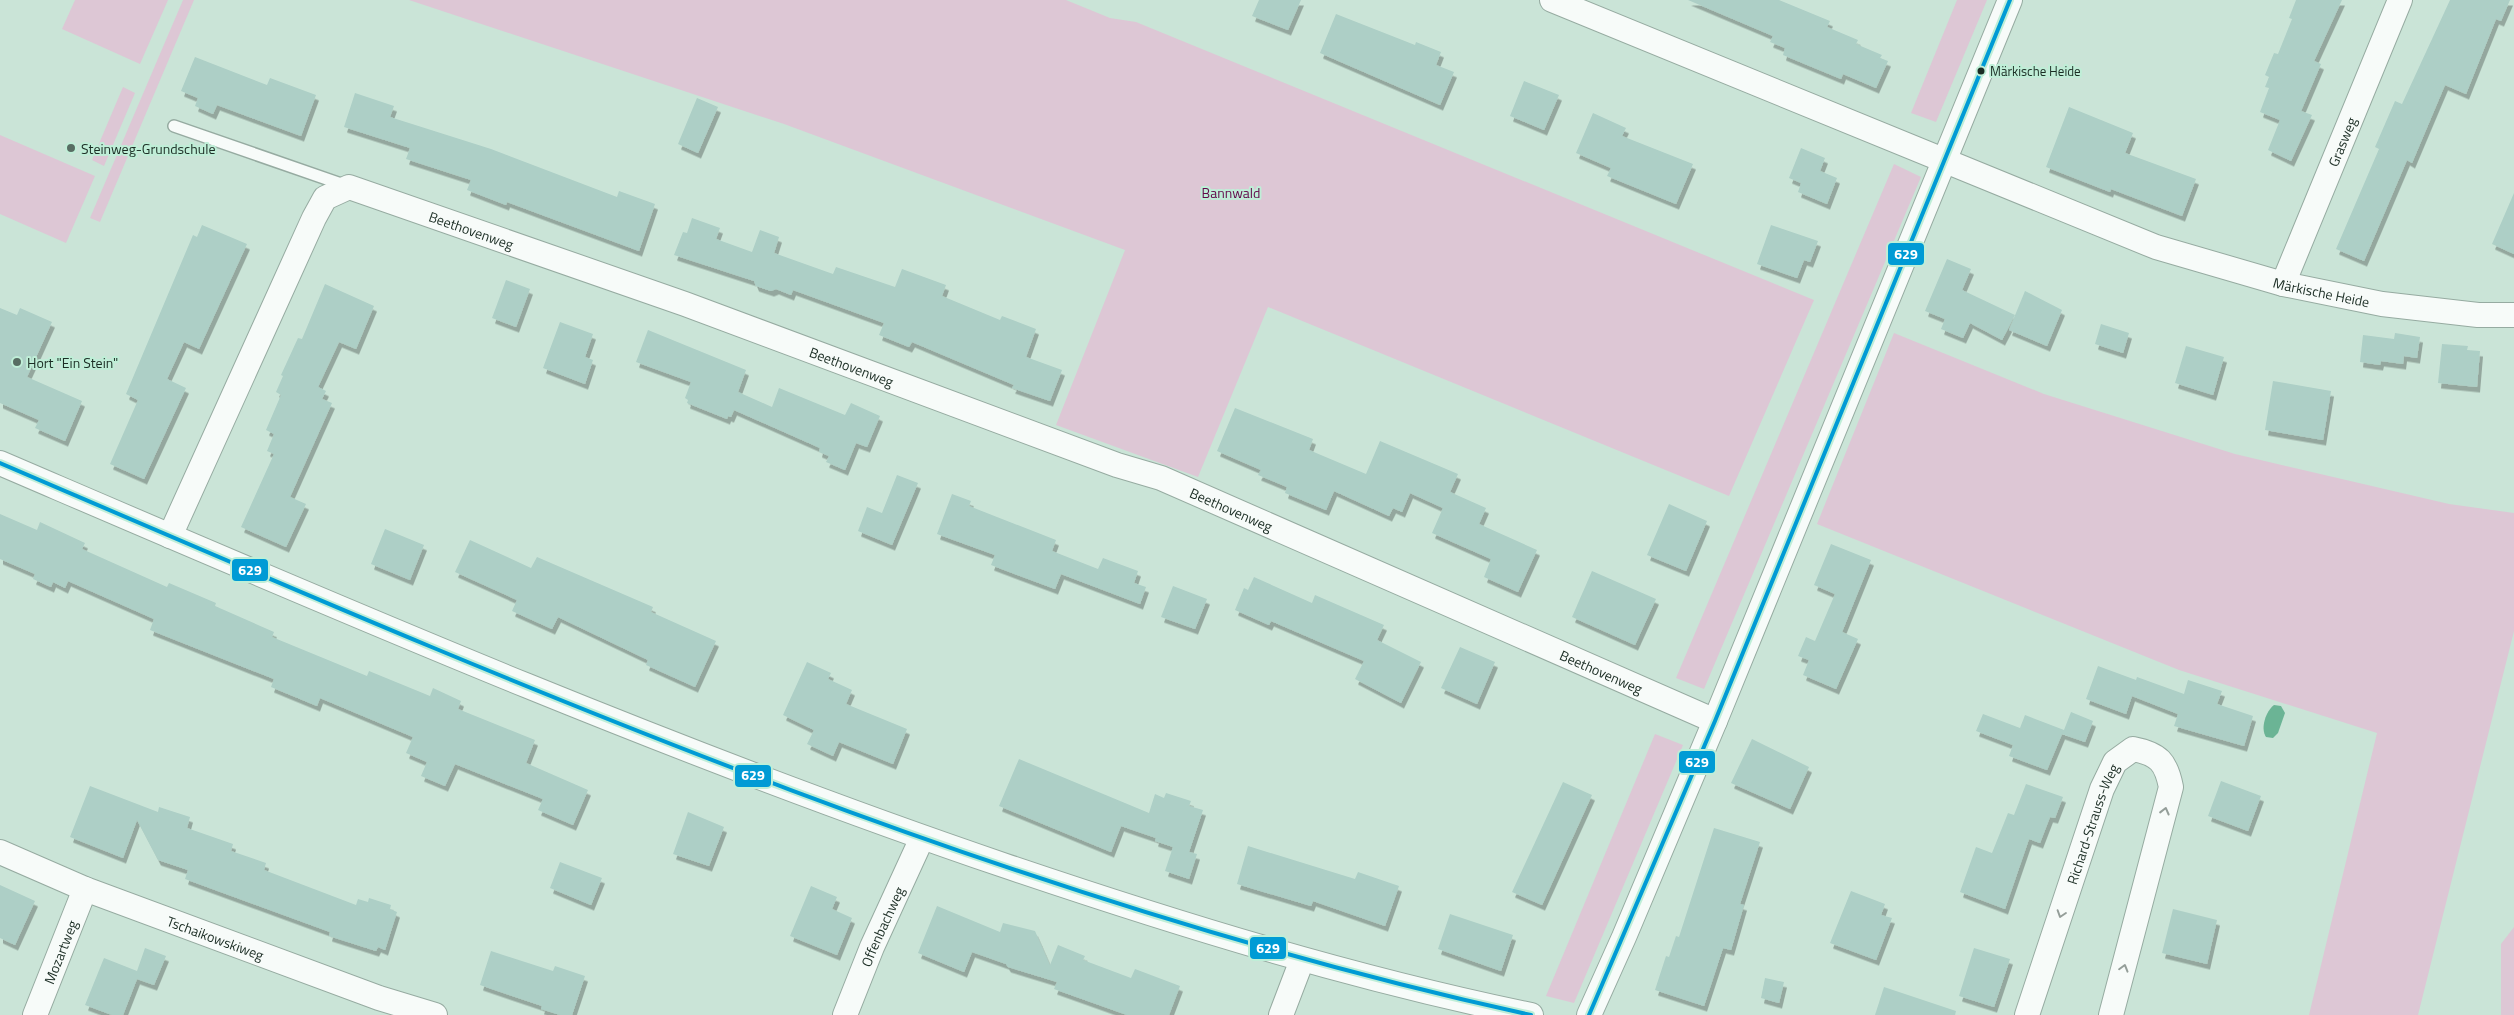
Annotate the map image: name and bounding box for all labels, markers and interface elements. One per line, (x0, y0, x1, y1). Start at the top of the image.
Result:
place label: Märkische Heide (1990, 61, 2081, 81)
marker: Märkische Heide (1976, 66, 1986, 76)
street label: Grasweg (2322, 114, 2361, 170)
place label: Steinweg-Grundschule (81, 138, 215, 159)
marker: Steinweg-Grundschule (65, 142, 77, 154)
park label: Bannwald (1202, 182, 1260, 203)
street label: Beethovenweg (426, 205, 517, 254)
line badge: 629 (1887, 242, 1925, 266)
text: 629 (1894, 243, 1918, 264)
street label: Märkische Heide (2271, 271, 2371, 312)
street label: Beethovenweg (807, 341, 897, 391)
place label: Hort "Ein Stein" (27, 352, 118, 373)
marker: Hort "Ein Stein" (11, 356, 23, 368)
street label: Beethovenweg (1187, 482, 1276, 536)
line badge: 629 (231, 558, 269, 582)
text: 629 (238, 559, 262, 580)
street label: Beethovenweg (1557, 644, 1646, 699)
line badge: 629 (1678, 750, 1716, 774)
text: 629 (1685, 751, 1709, 772)
street label: Richard-Strauss-Weg (2061, 760, 2123, 887)
line badge: 629 (734, 764, 772, 788)
text: 629 (741, 764, 765, 785)
one-way arrow (2159, 806, 2170, 815)
street label: Offenbachweg (855, 883, 909, 970)
one-way arrow (2057, 909, 2067, 917)
street label: Tschaikowskiweg (164, 910, 267, 965)
street label: Mozartweg (38, 917, 82, 987)
line badge: 629 (1249, 936, 1287, 960)
text: 629 (1256, 937, 1280, 958)
one-way arrow (2118, 964, 2129, 973)

